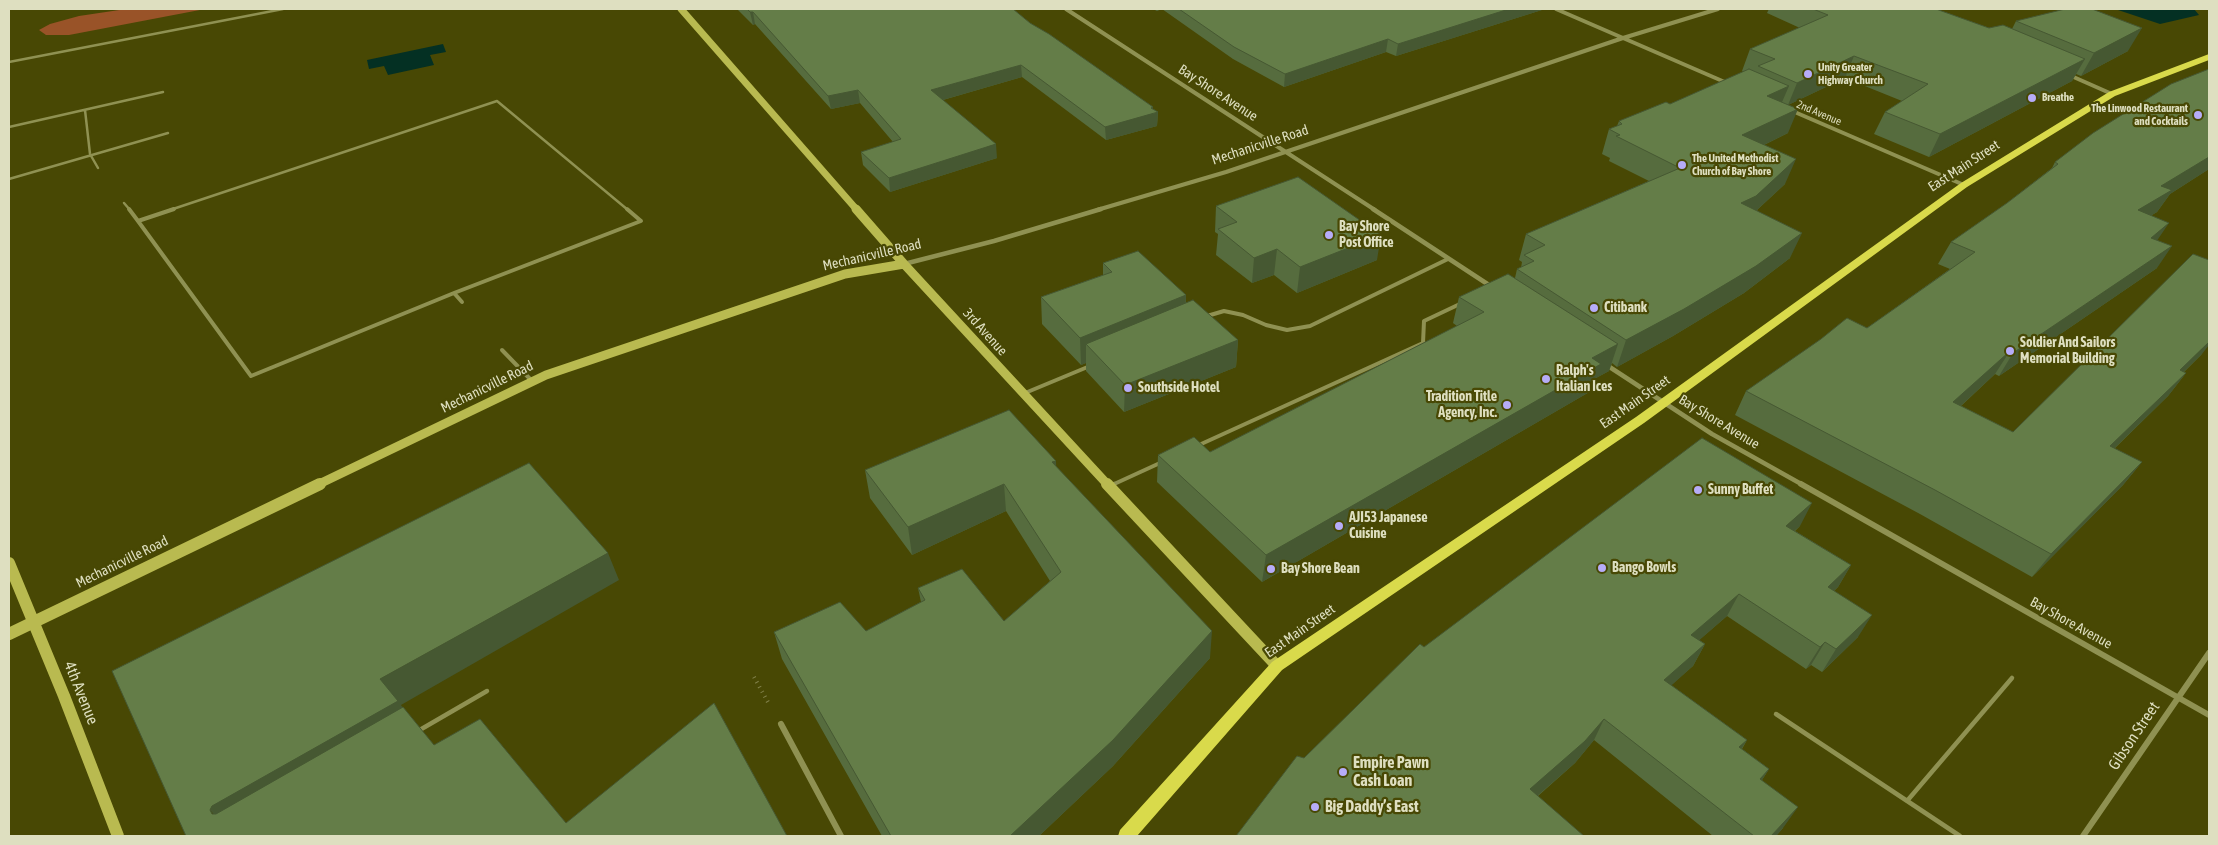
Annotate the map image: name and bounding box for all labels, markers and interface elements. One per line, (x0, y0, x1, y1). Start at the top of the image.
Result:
street label: Bay Shore Avenue (1175, 61, 1261, 125)
place label: Unity Greater Highway Church (1818, 61, 1883, 87)
marker: Unity Greater Highway Church (1802, 68, 1814, 80)
place label: Breathe (2042, 91, 2074, 105)
marker: Breathe (2026, 92, 2038, 104)
street label: 2nd Avenue (1794, 98, 1844, 128)
place label: The Linwood Restaurant and Cocktails (2091, 102, 2188, 128)
marker: The Linwood Restaurant and Cocktails (2192, 109, 2204, 121)
street label: Mechanicville Road (1210, 121, 1310, 169)
street label: East Main Street (1925, 137, 2003, 195)
place label: The United Methodist Church of Bay Shore (1692, 152, 1778, 178)
marker: The United Methodist Church of Bay Shore (1676, 159, 1688, 171)
place label: Bay Shore Post Office (1339, 219, 1394, 252)
marker: Bay Shore Post Office (1323, 229, 1335, 241)
street label: Mechanicville Road (821, 235, 923, 275)
place label: Citibank (1604, 300, 1647, 316)
marker: Citibank (1588, 302, 1600, 314)
street label: 3rd Avenue (959, 305, 1011, 359)
place label: Soldier And Sailors Memorial Building (2020, 335, 2115, 368)
marker: Soldier And Sailors Memorial Building (2004, 345, 2016, 357)
street label: Mechanicville Road (438, 357, 536, 417)
place label: Ralph's Italian Ices (1556, 363, 1612, 396)
street label: East Main Street (1597, 372, 1673, 432)
marker: Ralph's Italian Ices (1540, 373, 1552, 385)
place label: Southside Hotel (1138, 380, 1220, 396)
marker: Southside Hotel (1122, 382, 1134, 394)
place label: Tradition Title Agency, Inc. (1426, 389, 1497, 422)
street label: Bay Shore Avenue (1676, 391, 1762, 453)
marker: Tradition Title Agency, Inc. (1501, 399, 1513, 411)
place label: Sunny Buffet (1708, 482, 1773, 498)
marker: Sunny Buffet (1692, 484, 1704, 496)
place label: AJI53 Japanese Cuisine (1349, 510, 1428, 542)
marker: AJI53 Japanese Cuisine (1333, 520, 1345, 532)
street label: Mechanicville Road (73, 532, 171, 592)
place label: Bango Bowls (1612, 560, 1676, 576)
place label: Bay Shore Bean (1281, 561, 1360, 577)
marker: Bango Bowls (1596, 562, 1608, 574)
marker: Bay Shore Bean (1265, 563, 1277, 575)
street label: Bay Shore Avenue (2027, 594, 2115, 652)
street label: East Main Street (1262, 601, 1338, 661)
street label: 4th Avenue (60, 659, 102, 727)
street label: Gibson Street (2104, 698, 2164, 774)
place label: Empire Pawn Cash Loan (1353, 753, 1429, 791)
marker: Empire Pawn Cash Loan (1337, 766, 1349, 778)
place label: Big Daddy’s East (1325, 797, 1419, 817)
marker: Big Daddy’s East (1309, 801, 1321, 813)

